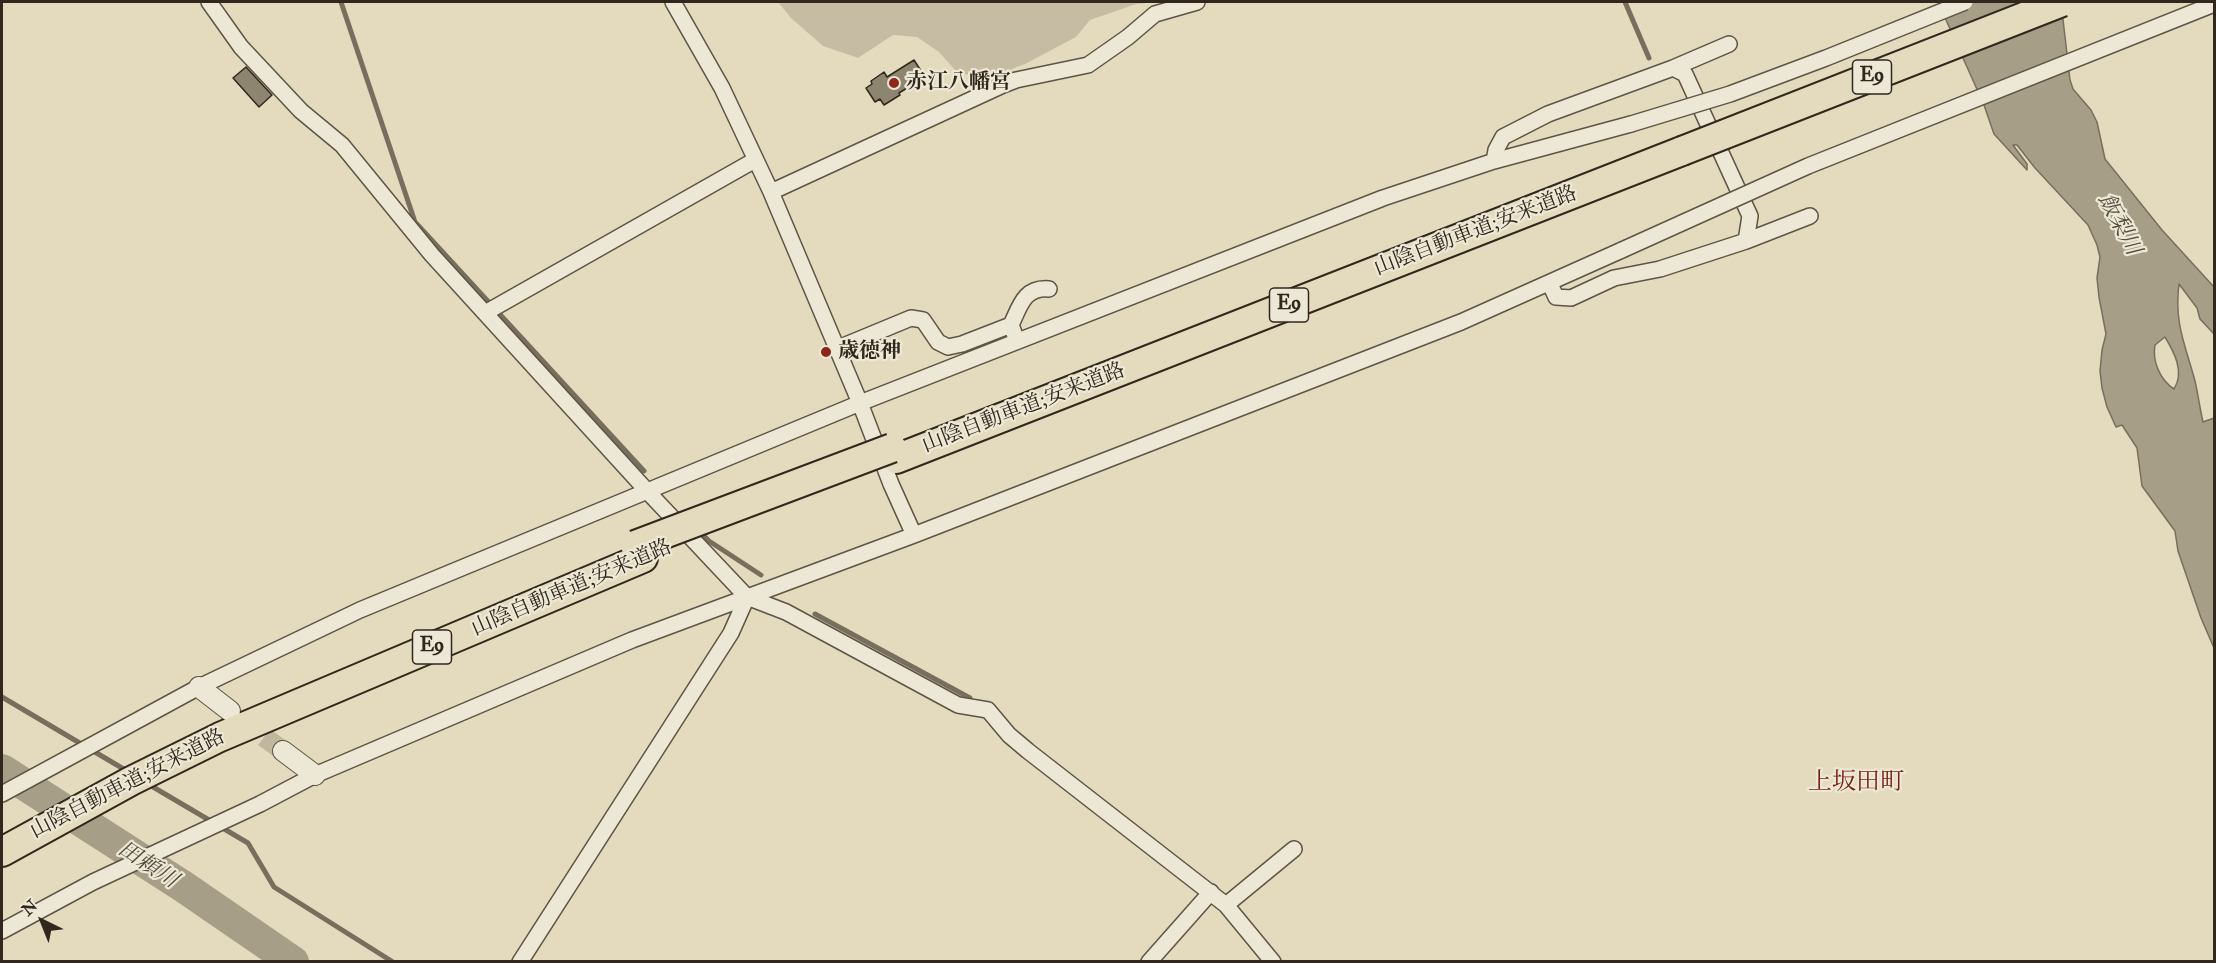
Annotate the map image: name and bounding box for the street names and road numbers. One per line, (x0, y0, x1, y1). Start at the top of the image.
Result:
road number: E9 (1852, 60, 1892, 94)
street label: 山陰自動車道;安来道路 (1371, 182, 1581, 282)
road number: E9 (1270, 288, 1308, 322)
street label: 山陰自動車道;安来道路 (919, 359, 1129, 459)
street label: 山陰自動車道;安来道路 (468, 535, 676, 643)
road number: E9 (412, 630, 452, 664)
street label: 山陰自動車道;安来道路 (26, 725, 230, 845)

